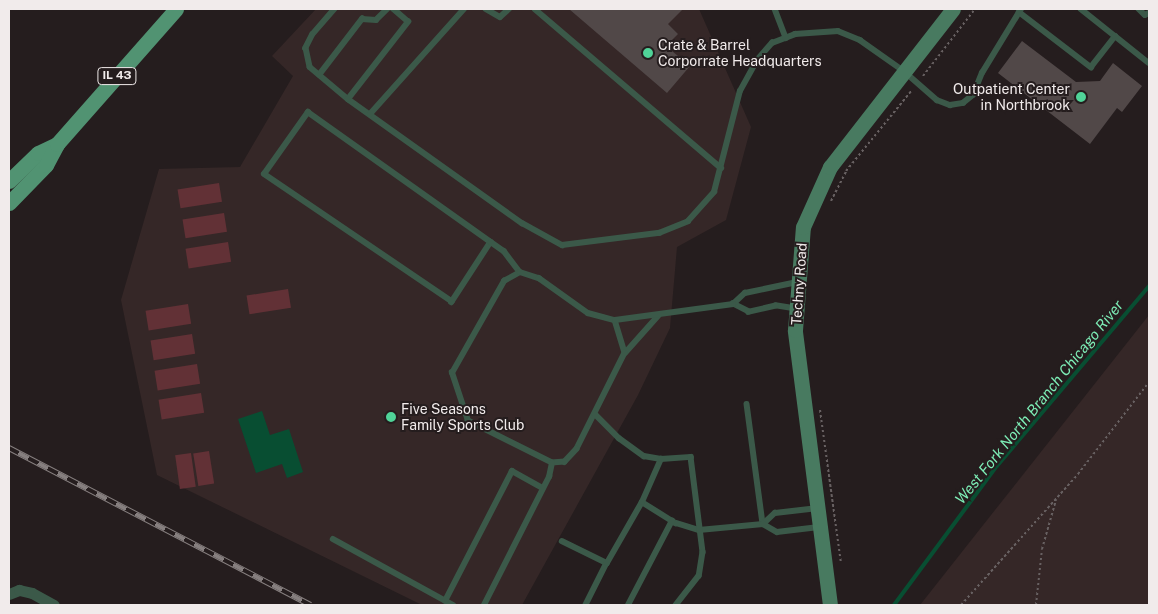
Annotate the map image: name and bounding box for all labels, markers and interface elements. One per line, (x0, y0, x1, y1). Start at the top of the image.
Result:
place label: Crate & Barrel Corporrate Headquarters (658, 37, 822, 70)
marker: Crate & Barrel Corporrate Headquarters (642, 47, 654, 59)
road number: IL 43 (97, 66, 137, 85)
place label: Outpatient Center in Northbrook (953, 81, 1070, 114)
marker: Outpatient Center in Northbrook (1074, 90, 1088, 104)
street label: Techny Road (788, 242, 810, 326)
water label: West Fork North Branch Chicago River (951, 296, 1127, 508)
place label: Five Seasons Family Sports Club (401, 401, 524, 434)
marker: Five Seasons Family Sports Club (385, 411, 397, 423)

